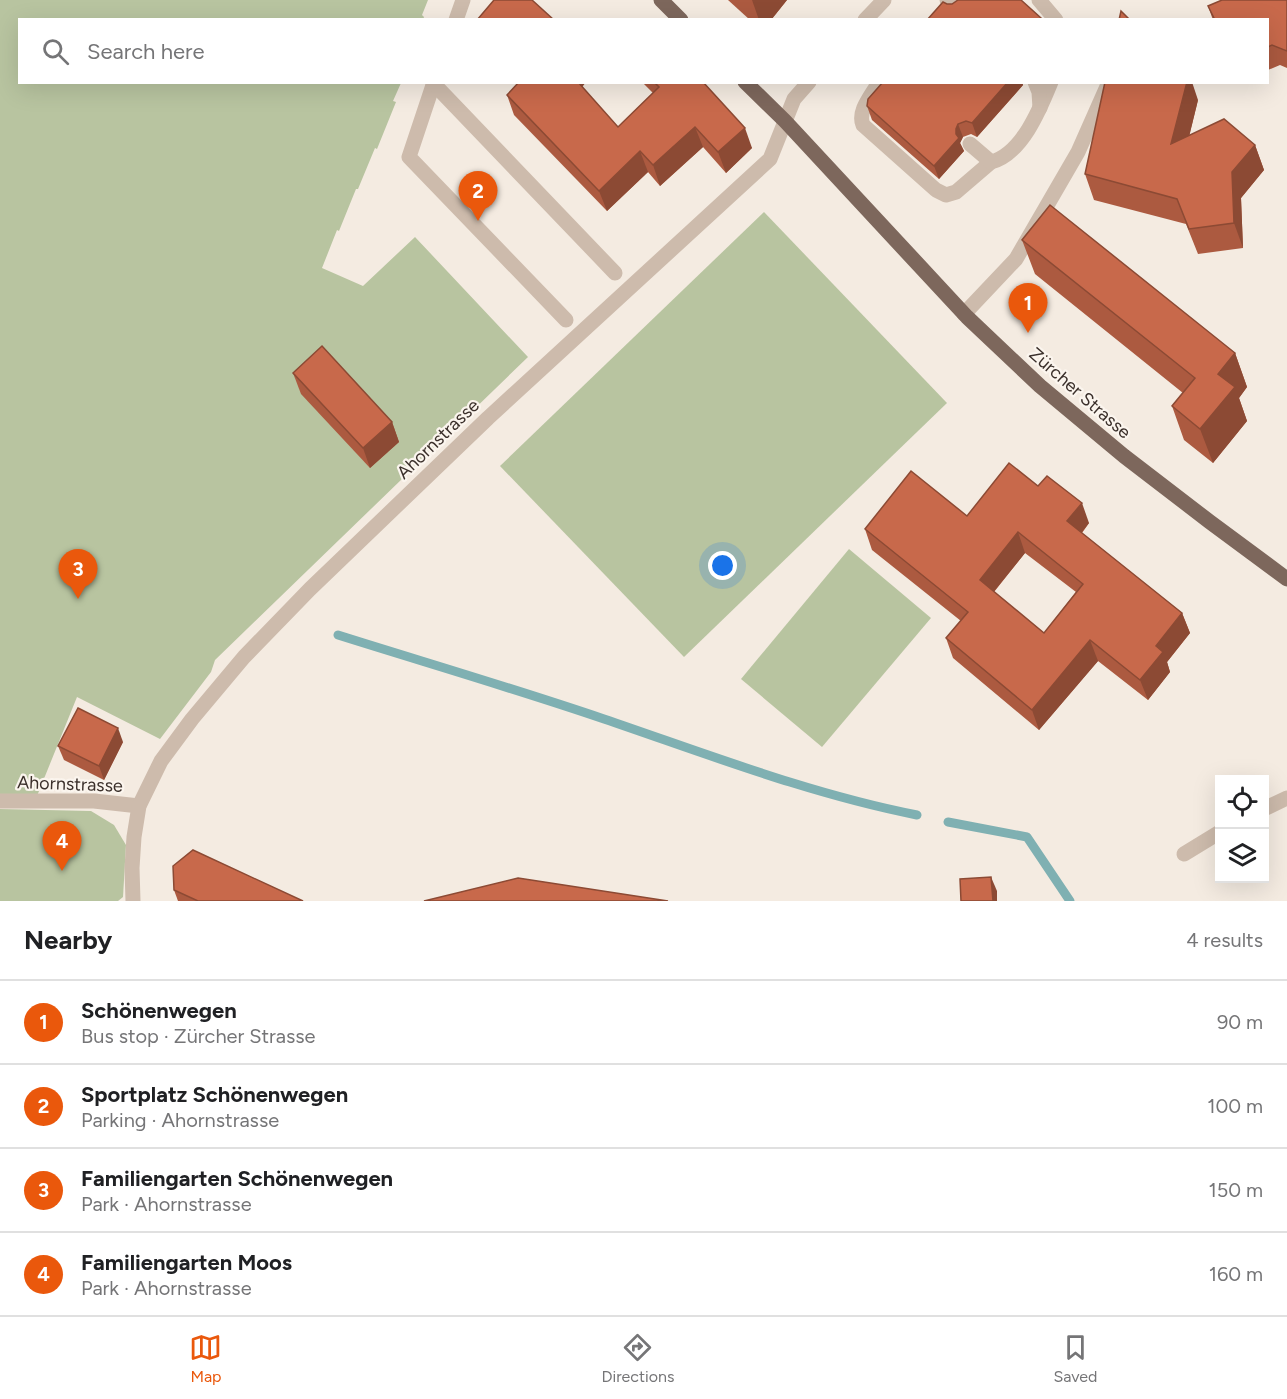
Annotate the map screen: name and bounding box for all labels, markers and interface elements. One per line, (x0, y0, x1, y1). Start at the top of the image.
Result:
search box (18, 18, 1269, 84)
icon: search (39, 35, 72, 68)
text: Search here (87, 38, 205, 65)
pin: 2 (458, 172, 498, 221)
pin: 1 (1008, 284, 1048, 333)
street label: Zürcher Strasse (1025, 343, 1135, 443)
street label: Ahornstrasse (392, 394, 484, 484)
pin: 3 (58, 550, 98, 599)
your location (708, 551, 737, 580)
street label: Ahornstrasse (17, 771, 123, 797)
map controls (1215, 775, 1269, 883)
button: locate (1215, 775, 1269, 829)
pin: 4 (42, 822, 82, 871)
button: layers (1215, 829, 1269, 883)
text: Nearby (24, 924, 112, 956)
text: 4 results (1186, 928, 1263, 952)
text: Schönenwegen (81, 997, 237, 1024)
text: 1 (39, 1010, 48, 1034)
text: 90 m (1217, 1010, 1263, 1034)
text: Bus stop · Zürcher Strasse (81, 1024, 316, 1048)
text: Sportplatz Schönenwegen (81, 1081, 348, 1108)
text: 2 (38, 1094, 49, 1118)
text: 100 m (1207, 1094, 1263, 1118)
text: Parking · Ahornstrasse (81, 1108, 279, 1132)
text: Familiengarten Schönenwegen (81, 1165, 393, 1192)
text: 3 (38, 1178, 49, 1202)
text: 150 m (1208, 1178, 1263, 1202)
text: Park · Ahornstrasse (81, 1192, 252, 1216)
text: Familiengarten Moos (81, 1249, 292, 1276)
text: 4 (37, 1262, 50, 1286)
text: 160 m (1209, 1262, 1263, 1286)
text: Park · Ahornstrasse (81, 1276, 252, 1300)
tab: Map (189, 1331, 222, 1386)
tab: Directions (601, 1331, 674, 1386)
tab: Saved (1053, 1331, 1098, 1386)

